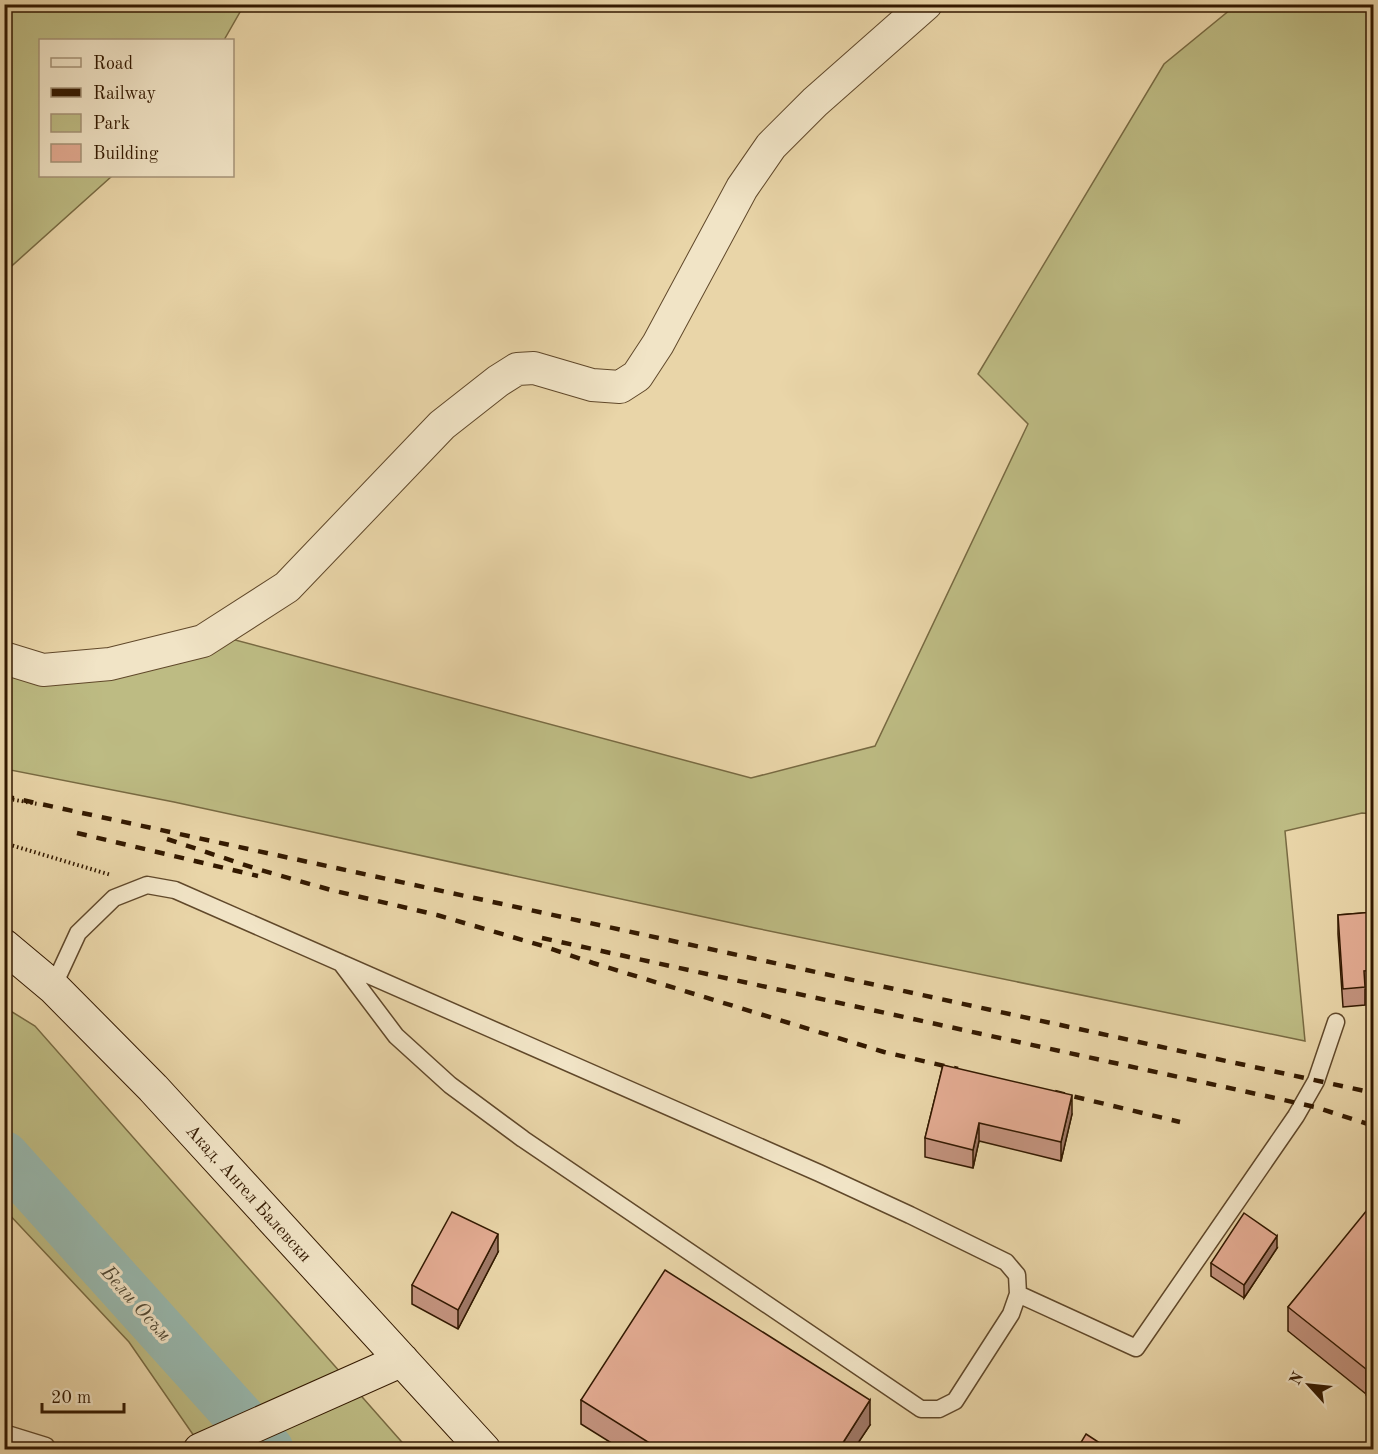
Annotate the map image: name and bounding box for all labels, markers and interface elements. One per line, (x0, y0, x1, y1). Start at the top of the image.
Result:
legend (39, 39, 234, 177)
text: Road (93, 55, 133, 73)
text: Railway (93, 85, 156, 103)
text: Park (93, 115, 130, 133)
text: Building (93, 145, 159, 163)
street label: Акад. Ангел Балевски (182, 1122, 314, 1266)
water label: Бели Осъм (96, 1262, 174, 1346)
north arrow (1279, 1355, 1339, 1415)
text: N (1288, 1369, 1308, 1388)
scale bar (42, 1376, 124, 1414)
text: 20 m (51, 1389, 91, 1407)

